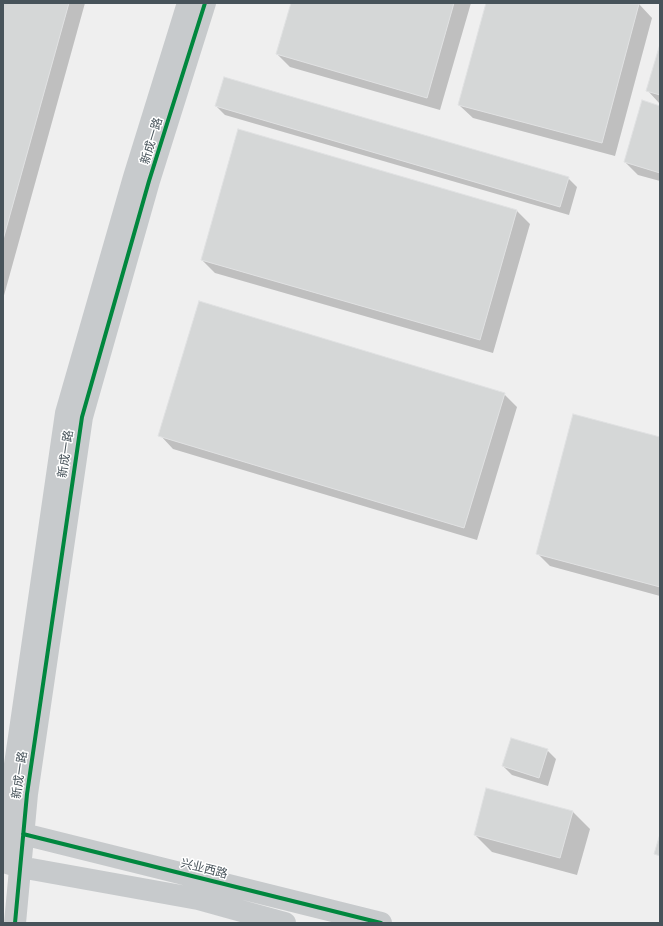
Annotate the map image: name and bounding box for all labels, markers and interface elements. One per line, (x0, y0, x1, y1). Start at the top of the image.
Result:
street label: 新成一路 (138, 116, 166, 166)
street label: 新成一路 (56, 429, 76, 479)
street label: 新成一路 (10, 750, 30, 800)
street label: 兴业西路 (179, 856, 229, 882)

